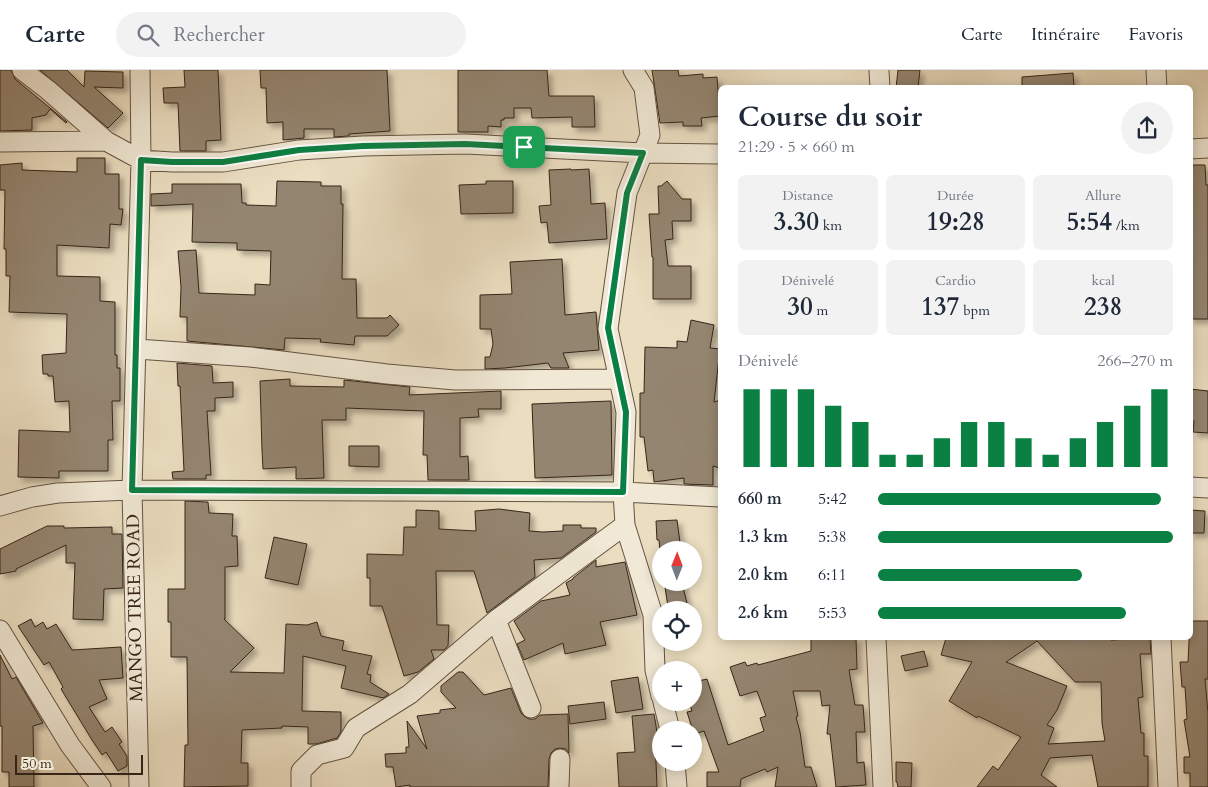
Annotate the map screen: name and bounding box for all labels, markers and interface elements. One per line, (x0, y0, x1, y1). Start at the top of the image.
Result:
search box (116, 12, 466, 57)
text: Carte (25, 18, 86, 51)
icon: search (134, 21, 162, 49)
text: Rechercher (174, 22, 265, 48)
text: Carte (961, 22, 1003, 47)
text: Itinéraire (1031, 22, 1100, 47)
text: Favoris (1128, 22, 1183, 47)
text: Course du soir (738, 98, 922, 136)
button: share (1121, 102, 1173, 154)
pin (503, 126, 545, 168)
icon: arrive (510, 133, 538, 161)
text: 21:29 · 5 × 660 m (738, 136, 855, 158)
text: Distance (782, 186, 833, 205)
text: Durée (937, 186, 974, 205)
text: Allure (1085, 186, 1121, 205)
text: 3.30 (773, 205, 819, 239)
text: 19:28 (926, 205, 985, 239)
text: 5:54 (1067, 205, 1112, 239)
text: km (819, 216, 842, 235)
text: /km (1112, 216, 1140, 235)
text: Dénivelé (781, 271, 834, 290)
text: Cardio (935, 271, 976, 290)
text: kcal (1091, 271, 1115, 290)
text: 30 (787, 290, 813, 324)
text: 137 (921, 290, 959, 324)
text: 238 (1084, 290, 1122, 324)
text: m (813, 301, 828, 320)
text: bpm (959, 301, 990, 320)
text: Dénivelé (738, 350, 799, 372)
text: 266–270 m (1097, 350, 1173, 372)
text: 660 m (738, 488, 782, 510)
text: 5:42 (818, 488, 847, 510)
street label: MANGO TREE ROAD (121, 514, 149, 702)
text: 1.3 km (738, 526, 788, 548)
text: 5:38 (818, 526, 847, 548)
north arrow (652, 541, 702, 591)
map controls (652, 541, 702, 771)
text: 2.0 km (738, 564, 788, 586)
text: 6:11 (818, 564, 847, 586)
button: locate (652, 601, 702, 651)
text: 2.6 km (738, 602, 788, 624)
text: 5:53 (818, 602, 847, 624)
button: + (652, 661, 702, 711)
button: − (652, 721, 702, 771)
scale bar (15, 752, 142, 775)
text: 50 m (22, 754, 52, 773)

